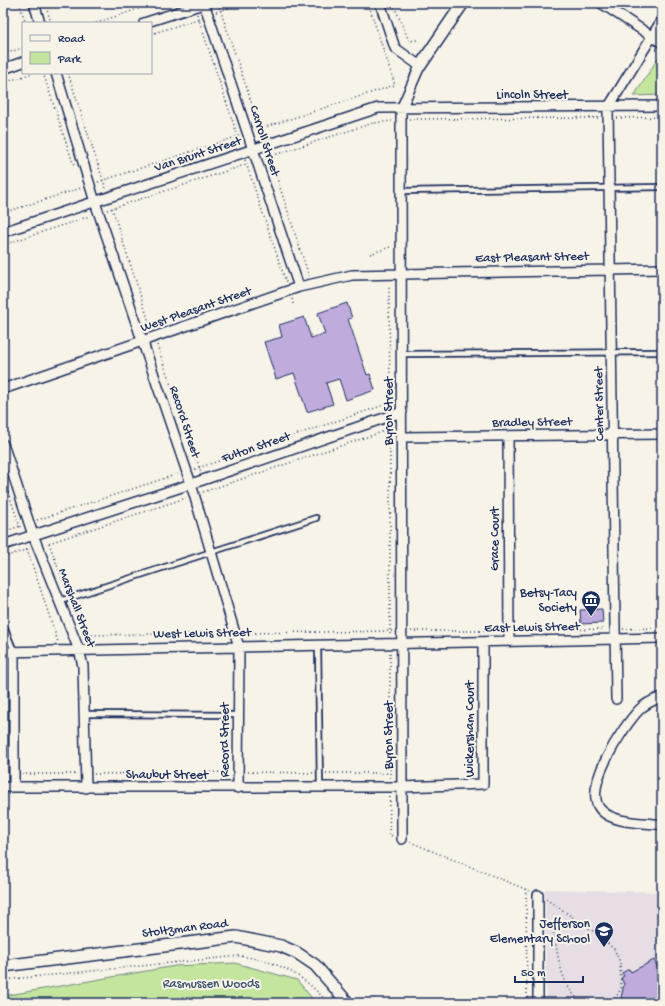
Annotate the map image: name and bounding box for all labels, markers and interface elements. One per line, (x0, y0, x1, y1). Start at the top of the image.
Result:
legend (22, 22, 152, 74)
text: Road (58, 33, 85, 47)
text: Park (57, 53, 83, 67)
street label: Lincoln Street (496, 88, 570, 103)
street label: Carroll Street (245, 104, 283, 180)
street label: Van Brunt Street (152, 133, 245, 176)
street label: East Pleasant Street (475, 249, 591, 266)
street label: West Pleasant Street (139, 283, 255, 336)
street label: Center Street (592, 365, 608, 441)
street label: Byron Street (382, 375, 397, 446)
street label: Record Street (165, 384, 203, 461)
street label: Bradley Street (491, 415, 574, 431)
street label: Fulton Street (219, 429, 294, 467)
street label: Grace Court (488, 505, 503, 571)
street label: Marshall Street (54, 566, 99, 651)
place label: Betsy-Tacy Society (519, 586, 578, 616)
museum icon: Betsy-Tacy Society (580, 589, 602, 617)
street label: East Lewis Street (484, 620, 582, 636)
street label: West Lewis Street (153, 626, 253, 642)
street label: Wickersham Court (463, 679, 478, 777)
street label: Byron Street (382, 699, 397, 770)
street label: Record Street (218, 701, 233, 777)
street label: Shaubut Street (126, 768, 210, 783)
street label: Stoltzman Road (141, 916, 230, 942)
place label: Jefferson Elementary School (490, 917, 591, 947)
school or university icon: Jefferson Elementary School (593, 920, 615, 948)
scale bar (515, 958, 583, 984)
text: 50 m (521, 967, 546, 981)
park label: Rasmussen Woods (163, 977, 261, 992)

